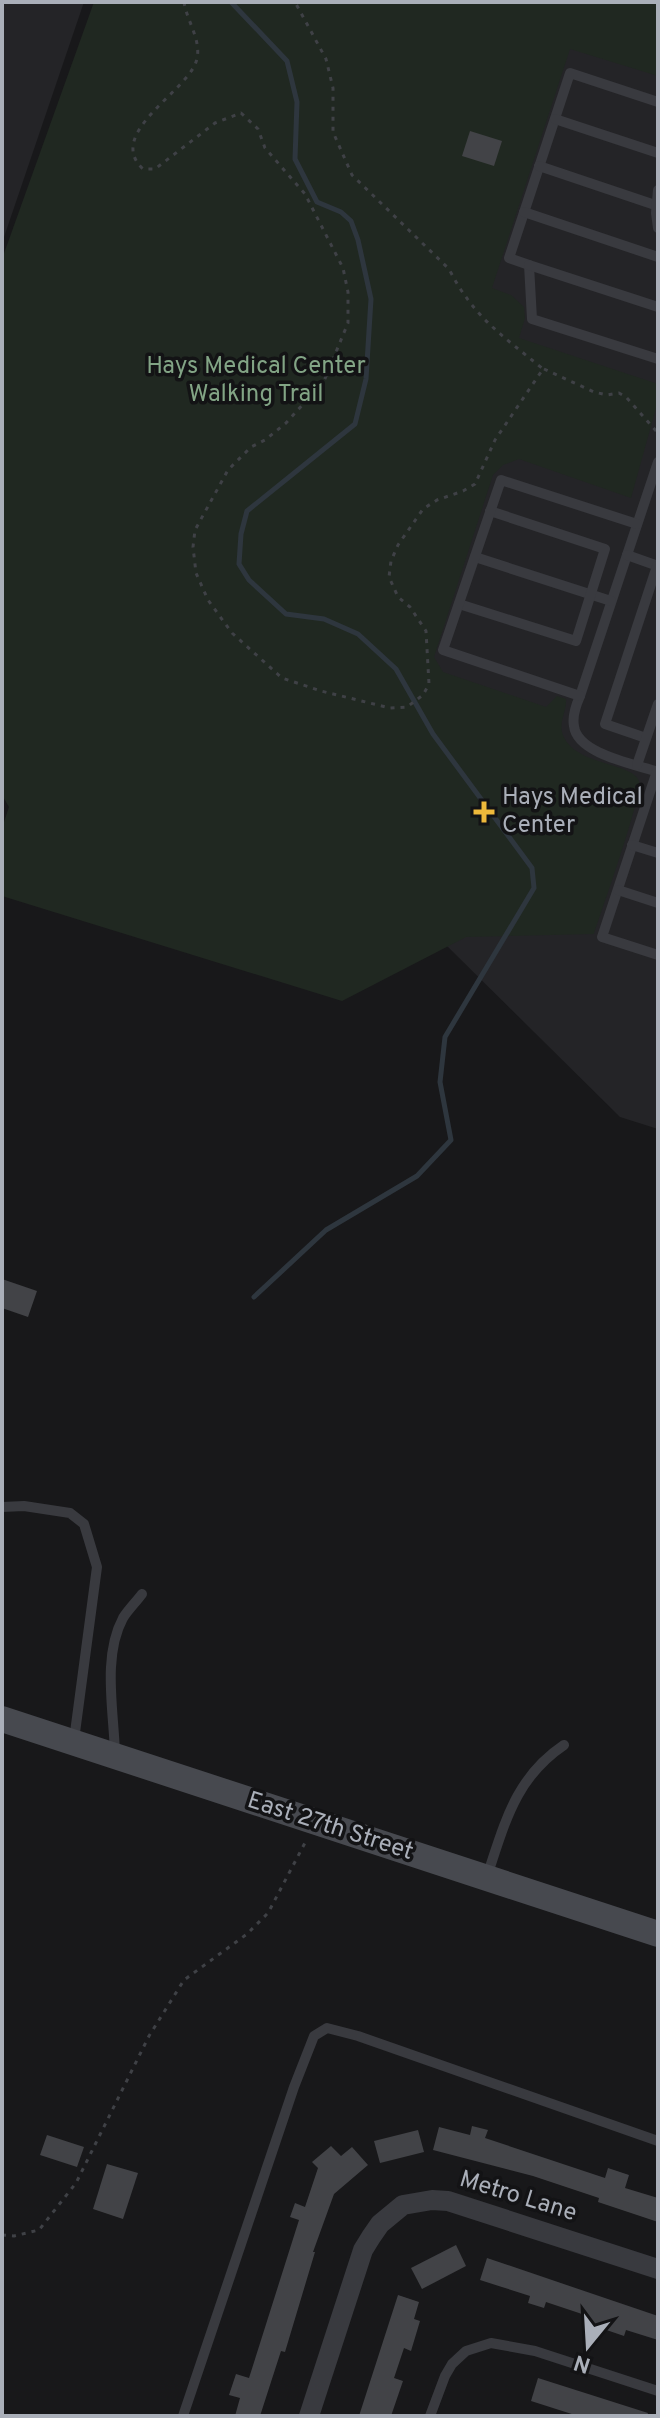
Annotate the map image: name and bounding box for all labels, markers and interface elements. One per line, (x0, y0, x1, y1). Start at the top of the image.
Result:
park label: Hays Medical Center Walking Trail (146, 352, 366, 410)
place label: Hays Medical Center (502, 783, 643, 841)
marker: Hays Medical Center (473, 801, 495, 823)
street label: East 27th Street (243, 1786, 417, 1868)
street label: Metro Lane (456, 2165, 580, 2229)
north arrow (548, 2306, 628, 2386)
text: N (571, 2347, 594, 2378)

